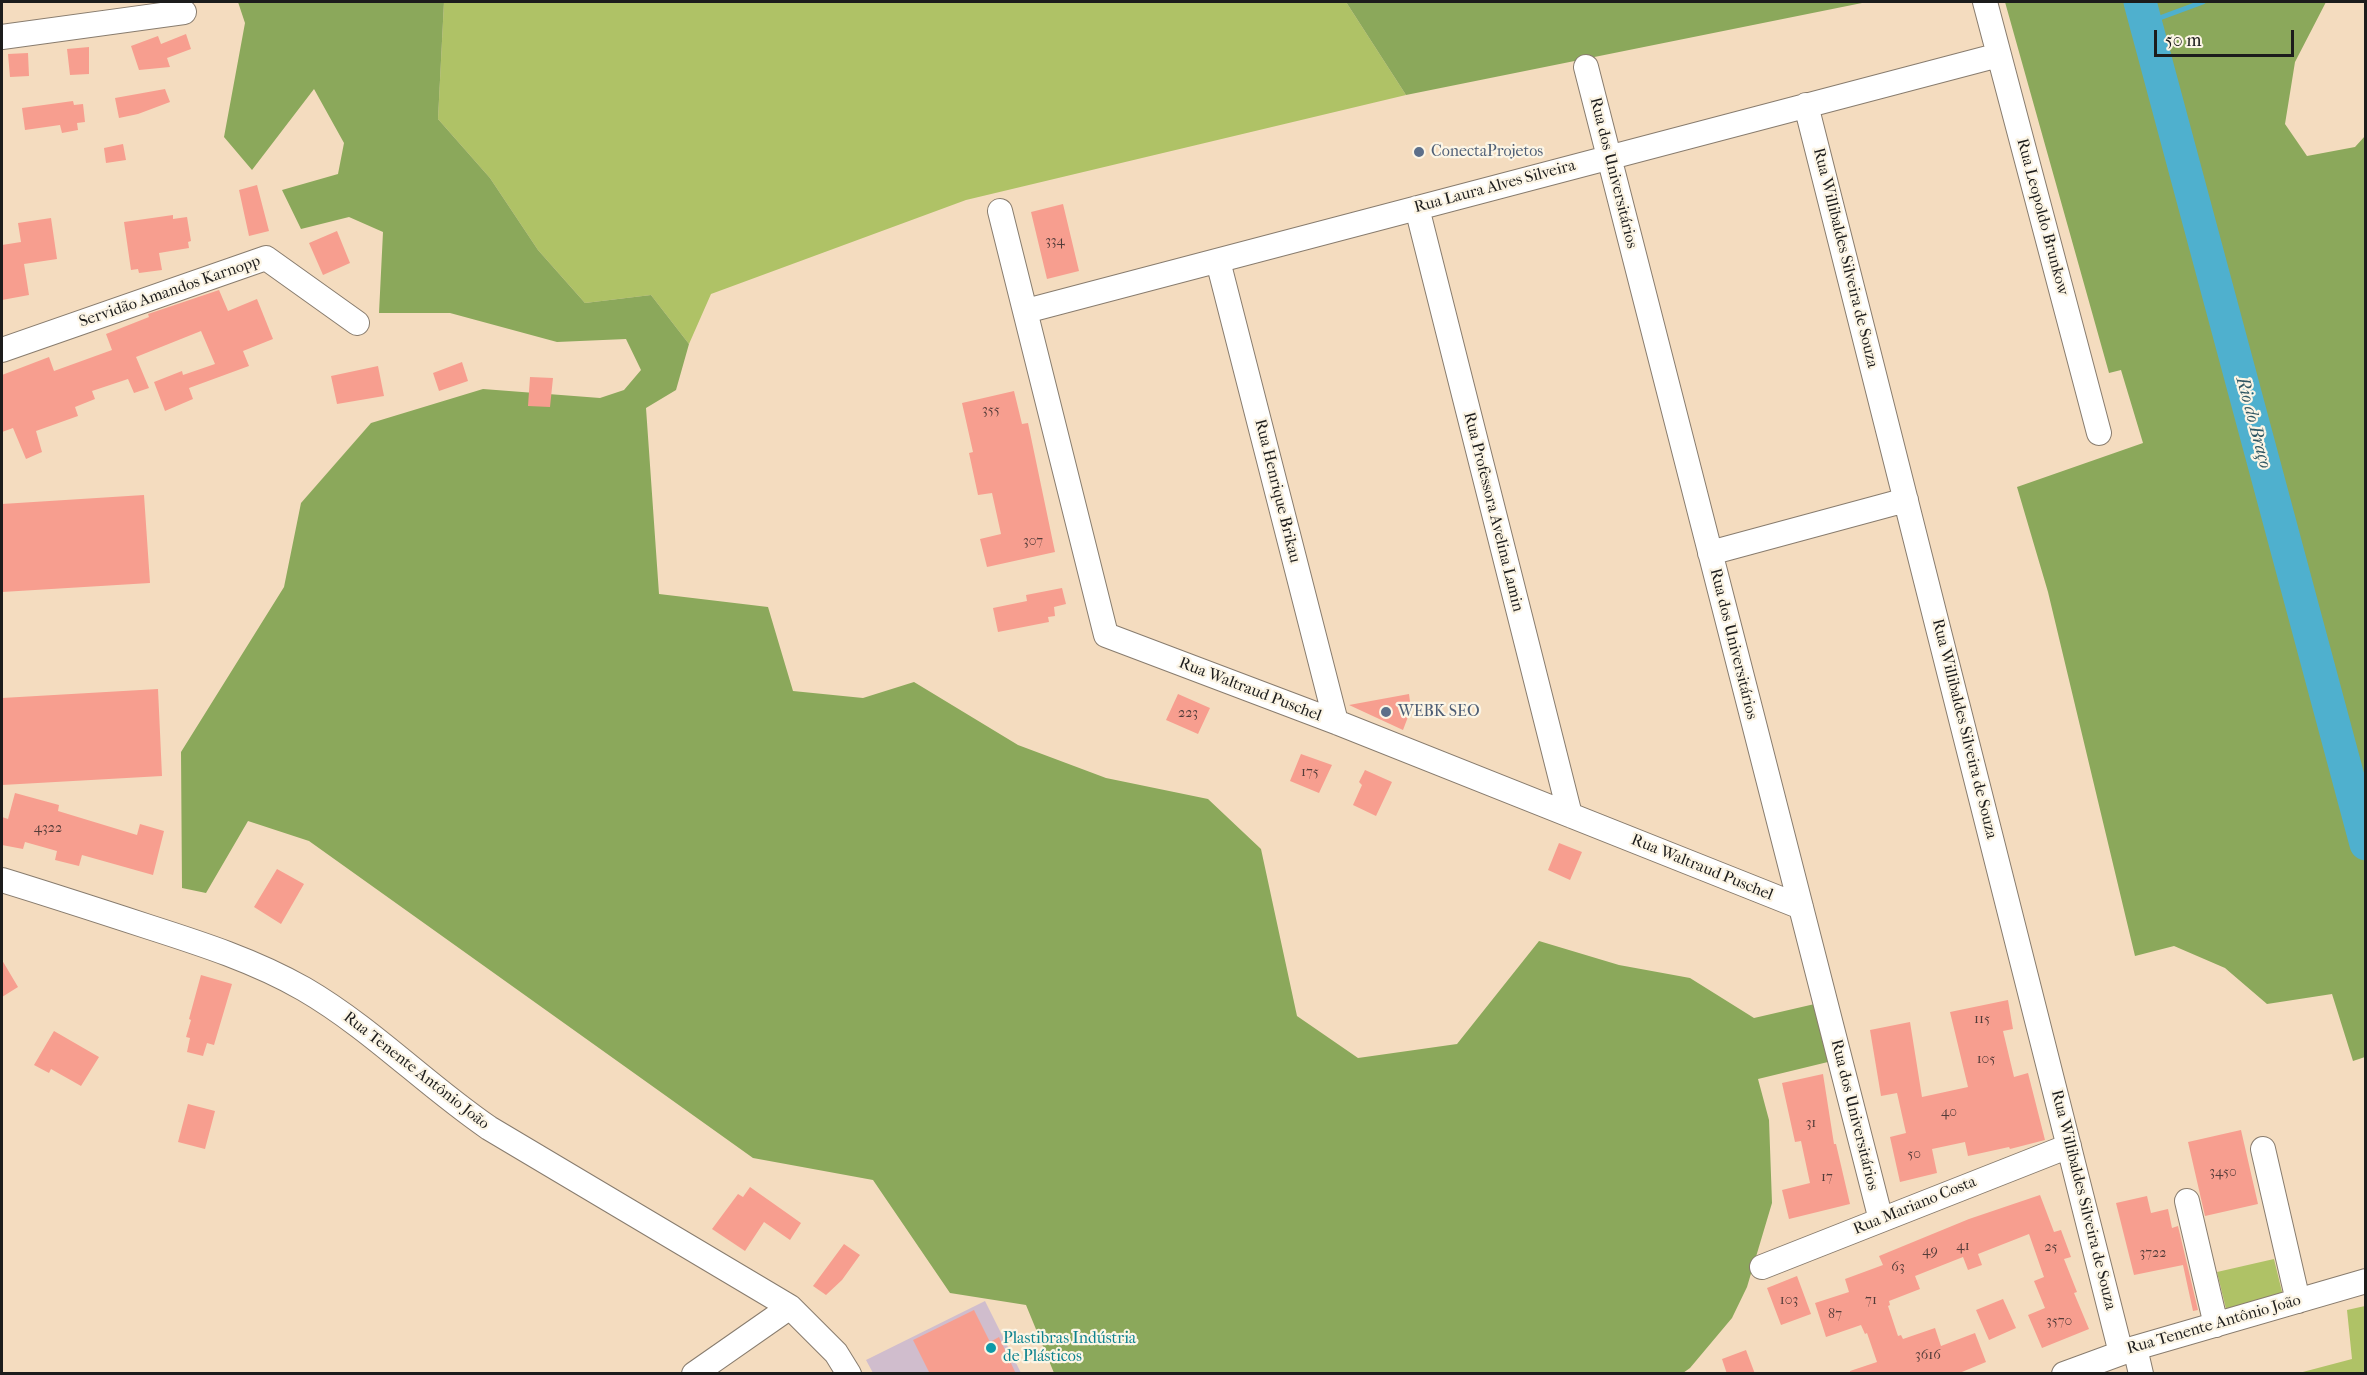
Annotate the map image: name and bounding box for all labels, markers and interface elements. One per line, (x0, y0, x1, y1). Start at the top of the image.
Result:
scale bar (2157, 18, 2296, 56)
text: 50 m (2165, 30, 2201, 51)
street label: Rua dos Universitários (1585, 95, 1641, 251)
street label: Rua Leopoldo Brunkow (2012, 137, 2072, 297)
place label: ConectaProjetos (1431, 142, 1543, 162)
marker: ConectaProjetos (1412, 145, 1426, 159)
street label: Rua Willibaldes Silveira de Souza (1808, 146, 1882, 370)
street label: Rua Laura Alves Silveira (1412, 156, 1578, 218)
house number: 334 (1045, 234, 1065, 250)
street label: Servidão Amandos Karnopp (77, 252, 263, 332)
water label: Rio do Braço (2230, 375, 2276, 471)
house number: 355 (982, 403, 1000, 419)
street label: Rua Professora Avelina Lamin (1459, 410, 1527, 614)
street label: Rua Henrique Brikau (1250, 417, 1304, 565)
house number: 307 (1023, 534, 1043, 550)
street label: Rua dos Universitários (1705, 566, 1761, 722)
street label: Rua Willibaldes Silveira de Souza (1927, 617, 2001, 841)
street label: Rua Waltraud Puschel (1176, 654, 1324, 726)
place label: WEBK SEO (1398, 702, 1480, 722)
marker: WEBK SEO (1379, 705, 1393, 719)
house number: 223 (1178, 706, 1198, 722)
house number: 175 (1301, 765, 1319, 781)
house number: 4322 (34, 821, 62, 837)
street label: Rua Waltraud Puschel (1628, 831, 1776, 905)
street label: Rua Tenente Antônio João (339, 1008, 493, 1134)
house number: 115 (1974, 1012, 1990, 1028)
street label: Rua dos Universitários (1826, 1037, 1882, 1193)
house number: 105 (1977, 1052, 1995, 1068)
street label: Rua Willibaldes Silveira de Souza (2046, 1088, 2120, 1312)
house number: 40 (1941, 1105, 1957, 1121)
house number: 31 (1806, 1116, 1816, 1132)
house number: 50 (1907, 1147, 1921, 1163)
house number: 3450 (2209, 1165, 2237, 1181)
house number: 17 (1821, 1170, 1833, 1186)
street label: Rua Mariano Costa (1851, 1173, 1979, 1239)
house number: 41 (1956, 1239, 1970, 1255)
house number: 25 (2044, 1240, 2058, 1256)
house number: 49 (1922, 1244, 1938, 1260)
house number: 3722 (2140, 1246, 2166, 1262)
house number: 63 (1891, 1260, 1905, 1276)
street label: Rua Tenente Antônio João (2125, 1291, 2303, 1359)
house number: 103 (1780, 1293, 1798, 1309)
house number: 71 (1865, 1293, 1877, 1309)
house number: 87 (1828, 1307, 1842, 1323)
house number: 3570 (2046, 1314, 2072, 1330)
place label: Plastibras Indústria de Plásticos (1003, 1329, 1136, 1367)
marker: Plastibras Indústria de Plásticos (984, 1341, 998, 1355)
house number: 3616 (1915, 1348, 1941, 1364)

